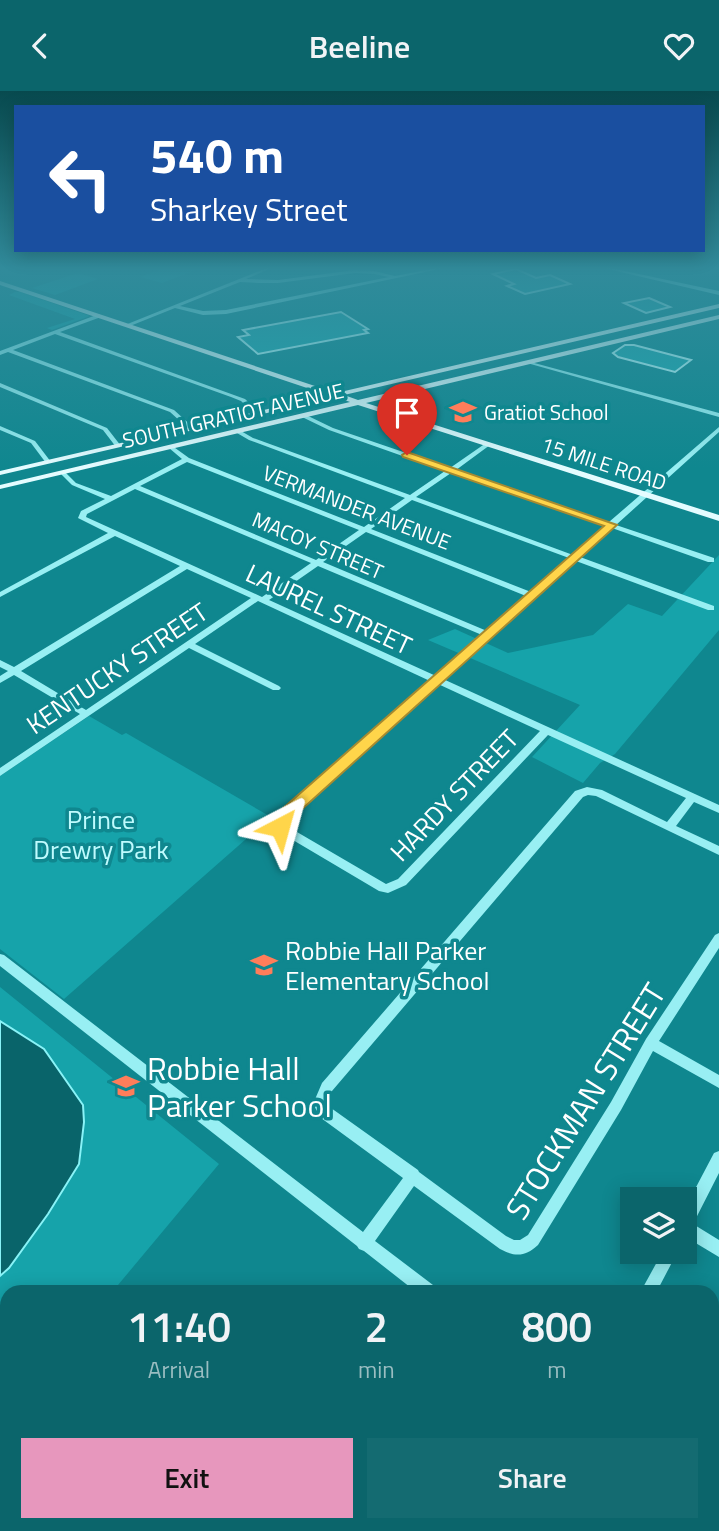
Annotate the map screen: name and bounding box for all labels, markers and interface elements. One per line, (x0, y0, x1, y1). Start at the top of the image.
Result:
text: Beeline (309, 22, 410, 70)
icon: back (21, 27, 59, 65)
icon: heart (660, 27, 698, 65)
text: 540 m (150, 117, 284, 192)
icon: left (35, 133, 126, 224)
text: Sharkey Street (150, 185, 347, 233)
street label: SOUTH GRATIOT AVENUE (119, 374, 347, 456)
pin (377, 383, 437, 455)
icon: arrive (388, 394, 426, 432)
place label: Gratiot School (484, 396, 609, 428)
school or university icon: Gratiot School (448, 397, 478, 427)
street label: 15 MILE ROAD (537, 428, 671, 498)
street label: VERMANDER AVENUE (258, 456, 456, 558)
street label: MACOY STREET (247, 503, 389, 587)
street label: LAUREL STREET (240, 553, 419, 665)
street label: KENTUCKY STREET (18, 592, 216, 743)
street label: HARDY STREET (381, 720, 528, 870)
position arrow (243, 790, 317, 864)
park label: Prince Drewry Park (33, 800, 169, 869)
place label: Robbie Hall Parker Elementary School (285, 931, 490, 1000)
school or university icon: Robbie Hall Parker Elementary School (249, 950, 279, 980)
street label: STOCKMAN STREET (493, 973, 677, 1229)
place label: Robbie Hall Parker School (147, 1044, 332, 1129)
school or university icon: Robbie Hall Parker School (111, 1071, 141, 1101)
map controls (620, 1187, 697, 1264)
button: layers (620, 1187, 697, 1264)
text: 11:40 (127, 1294, 231, 1358)
text: 2 (365, 1294, 388, 1358)
text: 800 (522, 1294, 592, 1358)
text: Arrival (148, 1352, 210, 1387)
text: min (358, 1352, 395, 1387)
text: m (547, 1352, 566, 1387)
button: Exit (21, 1438, 353, 1518)
button: Share (367, 1438, 698, 1518)

